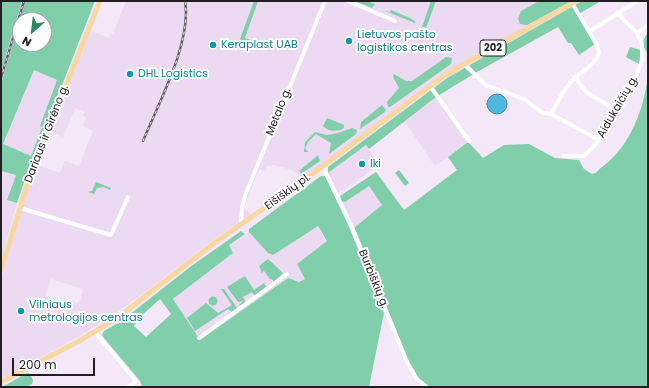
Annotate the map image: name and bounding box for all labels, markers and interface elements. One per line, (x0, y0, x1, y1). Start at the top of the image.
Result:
north arrow (12, 12, 52, 52)
place label: Lietuvos pašto logistikos centras (357, 28, 453, 54)
text: N (19, 33, 34, 51)
marker: Lietuvos pašto logistikos centras (344, 36, 354, 46)
place label: Keraplast UAB (221, 38, 298, 52)
marker: Keraplast UAB (208, 40, 218, 50)
road number: 202 (480, 40, 506, 56)
place label: DHL Logistics (138, 67, 208, 81)
marker: DHL Logistics (125, 69, 135, 79)
street label: Aidukaičių g. (595, 74, 641, 140)
street label: Dariaus ir Girėno g. (22, 83, 72, 185)
street label: Metalo g. (263, 86, 295, 138)
place label: Iki (370, 157, 381, 171)
marker: Iki (357, 159, 367, 169)
street label: Eišiškių pl. (263, 171, 313, 213)
street label: Burbiškių g. (355, 248, 391, 310)
place label: Vilniaus metrologijos centras (29, 298, 142, 324)
marker: Vilniaus metrologijos centras (16, 306, 26, 316)
scale bar (14, 350, 97, 376)
text: 200 m (19, 356, 57, 373)

